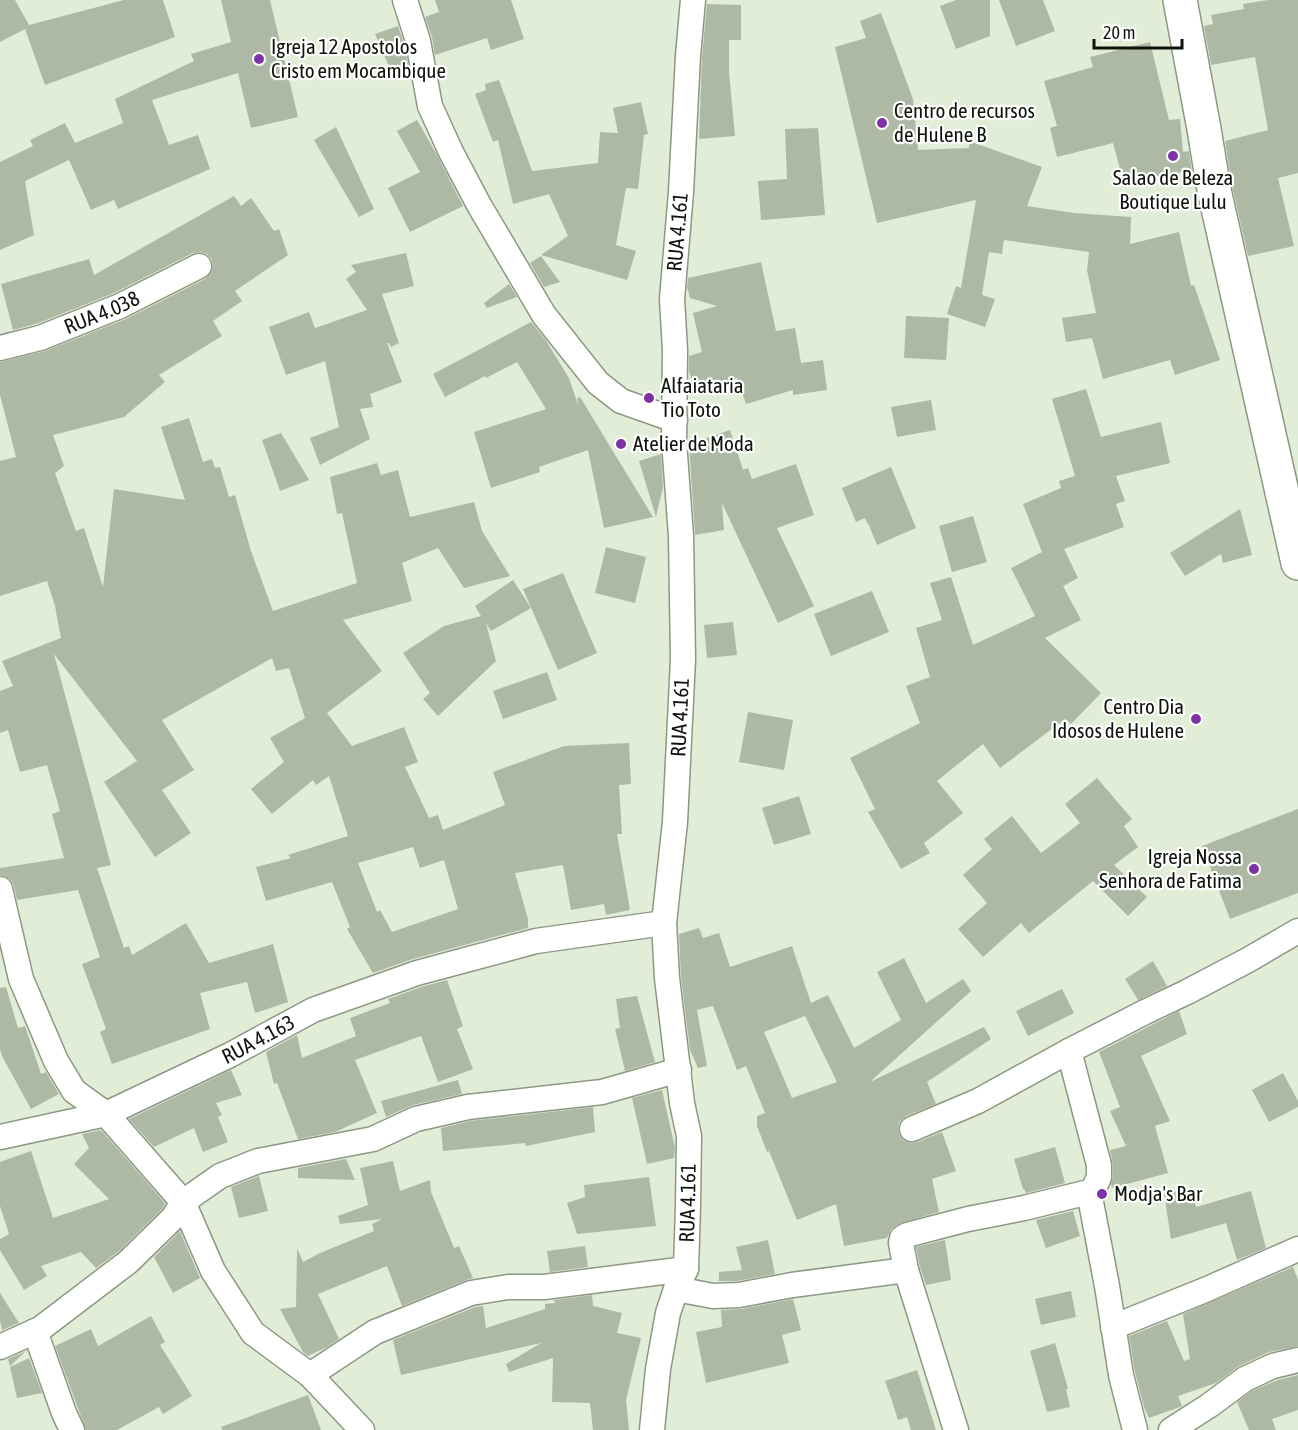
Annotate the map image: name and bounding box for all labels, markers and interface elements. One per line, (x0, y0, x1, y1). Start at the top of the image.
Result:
scale bar (1094, 12, 1182, 50)
text: 20 m (1103, 22, 1135, 43)
place label: Igreja 12 Apostolos Cristo em Mocambique (271, 34, 446, 82)
marker: Igreja 12 Apostolos Cristo em Mocambique (252, 52, 266, 66)
place label: Centro de recursos de Hulene B (894, 98, 1035, 146)
marker: Centro de recursos de Hulene B (875, 116, 889, 130)
marker: Salao de Beleza Boutique Lulu (1166, 149, 1180, 163)
place label: Salao de Beleza Boutique Lulu (1113, 165, 1233, 213)
street label: RUA 4.161 (661, 191, 692, 272)
street label: RUA 4.038 (60, 285, 143, 338)
place label: Alfaiataria Tio Toto (661, 373, 744, 421)
marker: Alfaiataria Tio Toto (642, 391, 656, 405)
place label: Atelier de Moda (633, 431, 754, 455)
marker: Atelier de Moda (614, 437, 628, 451)
street label: RUA 4.161 (665, 677, 693, 757)
place label: Centro Dia Idosos de Hulene (1052, 694, 1184, 742)
marker: Centro Dia Idosos de Hulene (1189, 712, 1203, 726)
place label: Igreja Nossa Senhora de Fatima (1099, 844, 1242, 892)
marker: Igreja Nossa Senhora de Fatima (1247, 862, 1261, 876)
street label: RUA 4.163 (218, 1009, 298, 1068)
street label: RUA 4.161 (674, 1163, 700, 1243)
place label: Modja's Bar (1114, 1181, 1203, 1205)
marker: Modja's Bar (1095, 1187, 1109, 1201)

